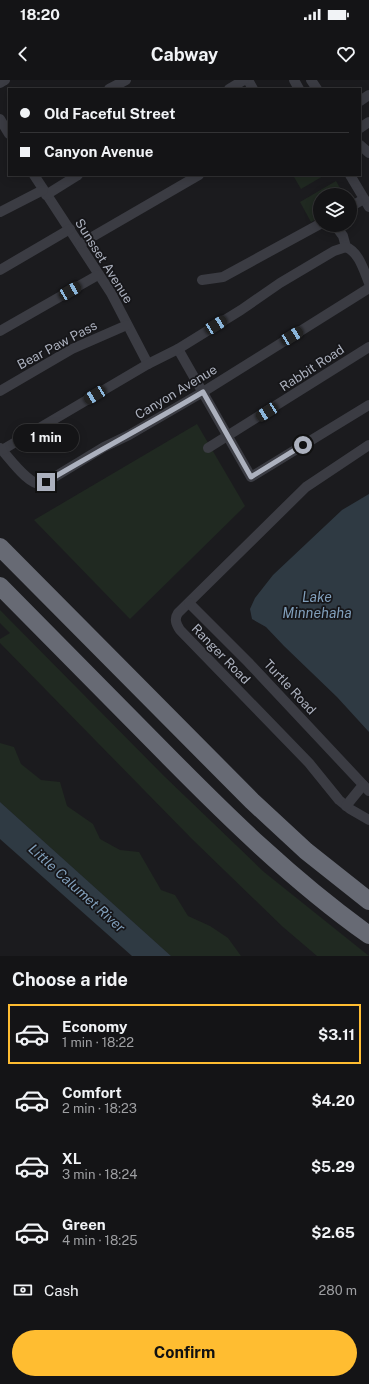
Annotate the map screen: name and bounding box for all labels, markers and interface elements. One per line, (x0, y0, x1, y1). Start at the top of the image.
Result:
text: 18:20 (20, 6, 60, 23)
icon: back (12, 43, 34, 65)
icon: heart (335, 43, 357, 65)
text: Cabway (151, 44, 218, 65)
text: Old Faceful Street (44, 105, 175, 122)
text: Canyon Avenue (44, 143, 153, 160)
map controls (313, 188, 357, 232)
button: layers (313, 188, 357, 232)
street label: Sunsset Avenue (72, 216, 136, 306)
car (57, 280, 83, 302)
car (203, 314, 229, 336)
street label: Bear Paw Pass (15, 318, 99, 372)
car (279, 325, 305, 347)
street label: Rabbit Road (277, 342, 347, 394)
street label: Canyon Avenue (132, 362, 220, 422)
car (82, 384, 108, 406)
car (254, 400, 280, 424)
callout: 1 min (13, 424, 79, 452)
text: 1 min (30, 430, 62, 445)
route start (294, 436, 312, 454)
route end (37, 473, 55, 491)
water label: Lake Minnehaha (282, 589, 352, 621)
street label: Ranger Road (189, 621, 253, 687)
street label: Turtle Road (261, 657, 319, 717)
water label: Little Calumet River (26, 841, 129, 936)
text: Choose a ride (12, 969, 128, 990)
icon: car (14, 1016, 50, 1052)
text: Economy (62, 1018, 127, 1035)
text: $3.11 (318, 1026, 355, 1043)
text: 1 min · 18:22 (62, 1035, 134, 1050)
icon: car (14, 1082, 50, 1118)
text: Comfort (62, 1084, 122, 1101)
text: $4.20 (311, 1092, 355, 1109)
text: 2 min · 18:23 (62, 1101, 137, 1116)
icon: car (14, 1148, 50, 1184)
text: XL (62, 1150, 81, 1167)
text: $5.29 (311, 1158, 355, 1175)
text: 3 min · 18:24 (62, 1167, 137, 1182)
icon: car (14, 1214, 50, 1250)
text: Green (62, 1216, 106, 1233)
text: $2.65 (311, 1224, 355, 1241)
text: 4 min · 18:25 (62, 1233, 138, 1248)
icon: cash (12, 1279, 34, 1301)
text: Cash (44, 1282, 79, 1299)
text: 280 m (319, 1283, 357, 1298)
button: Confirm (12, 1330, 357, 1376)

